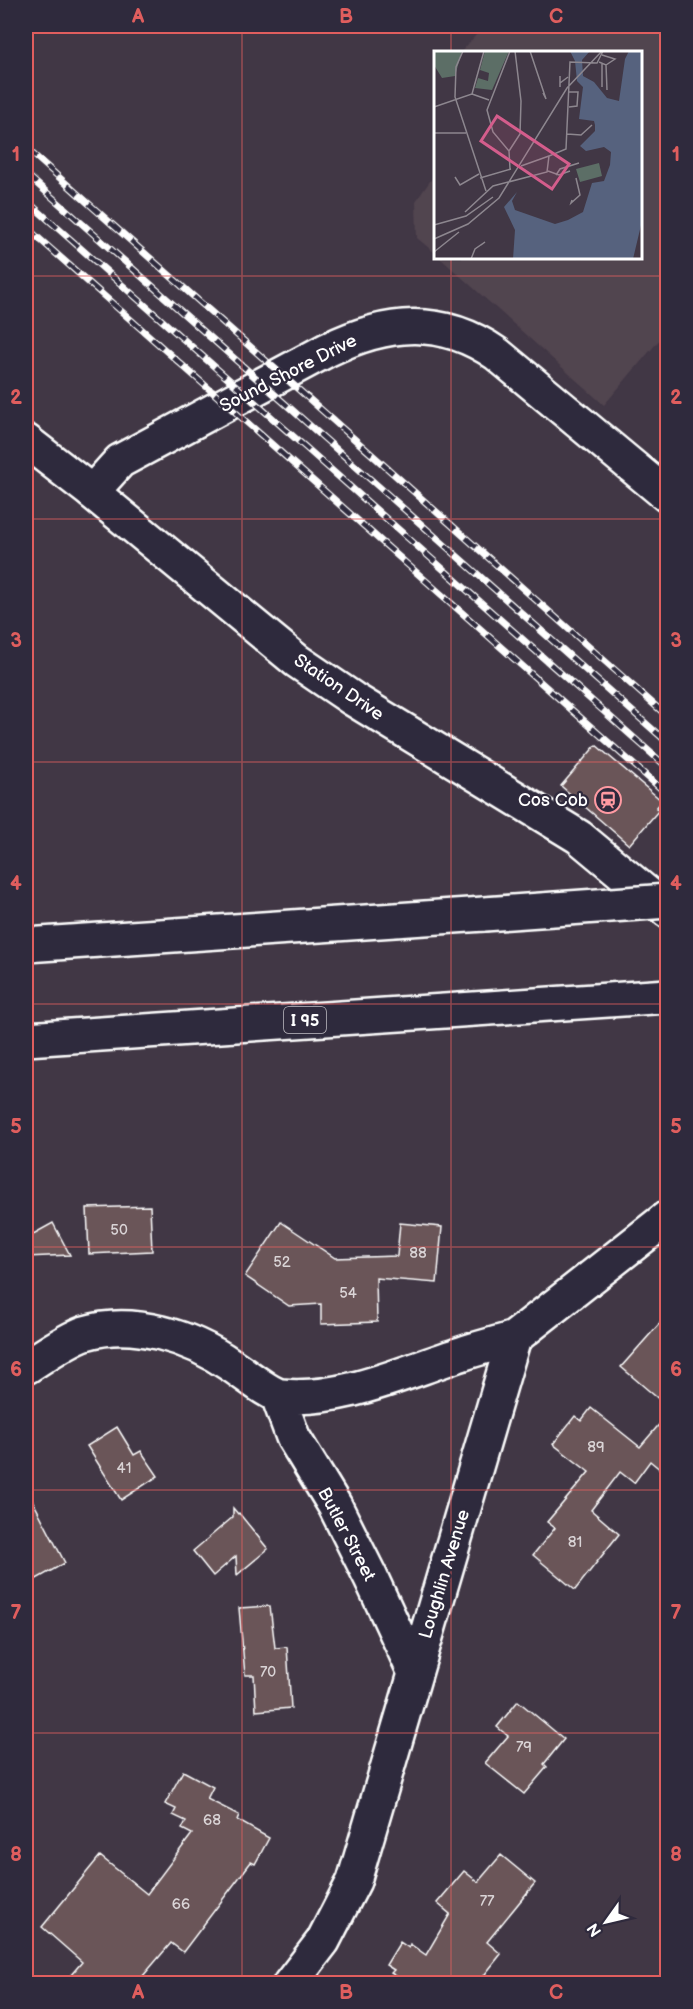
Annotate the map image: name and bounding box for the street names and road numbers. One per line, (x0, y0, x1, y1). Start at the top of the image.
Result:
street label: Sound Shore Drive (216, 330, 361, 417)
street label: Station Drive (290, 650, 388, 725)
road number: I 95 (284, 1007, 326, 1033)
street label: Butler Street (313, 1484, 380, 1585)
street label: Loughlin Avenue (415, 1507, 474, 1641)

